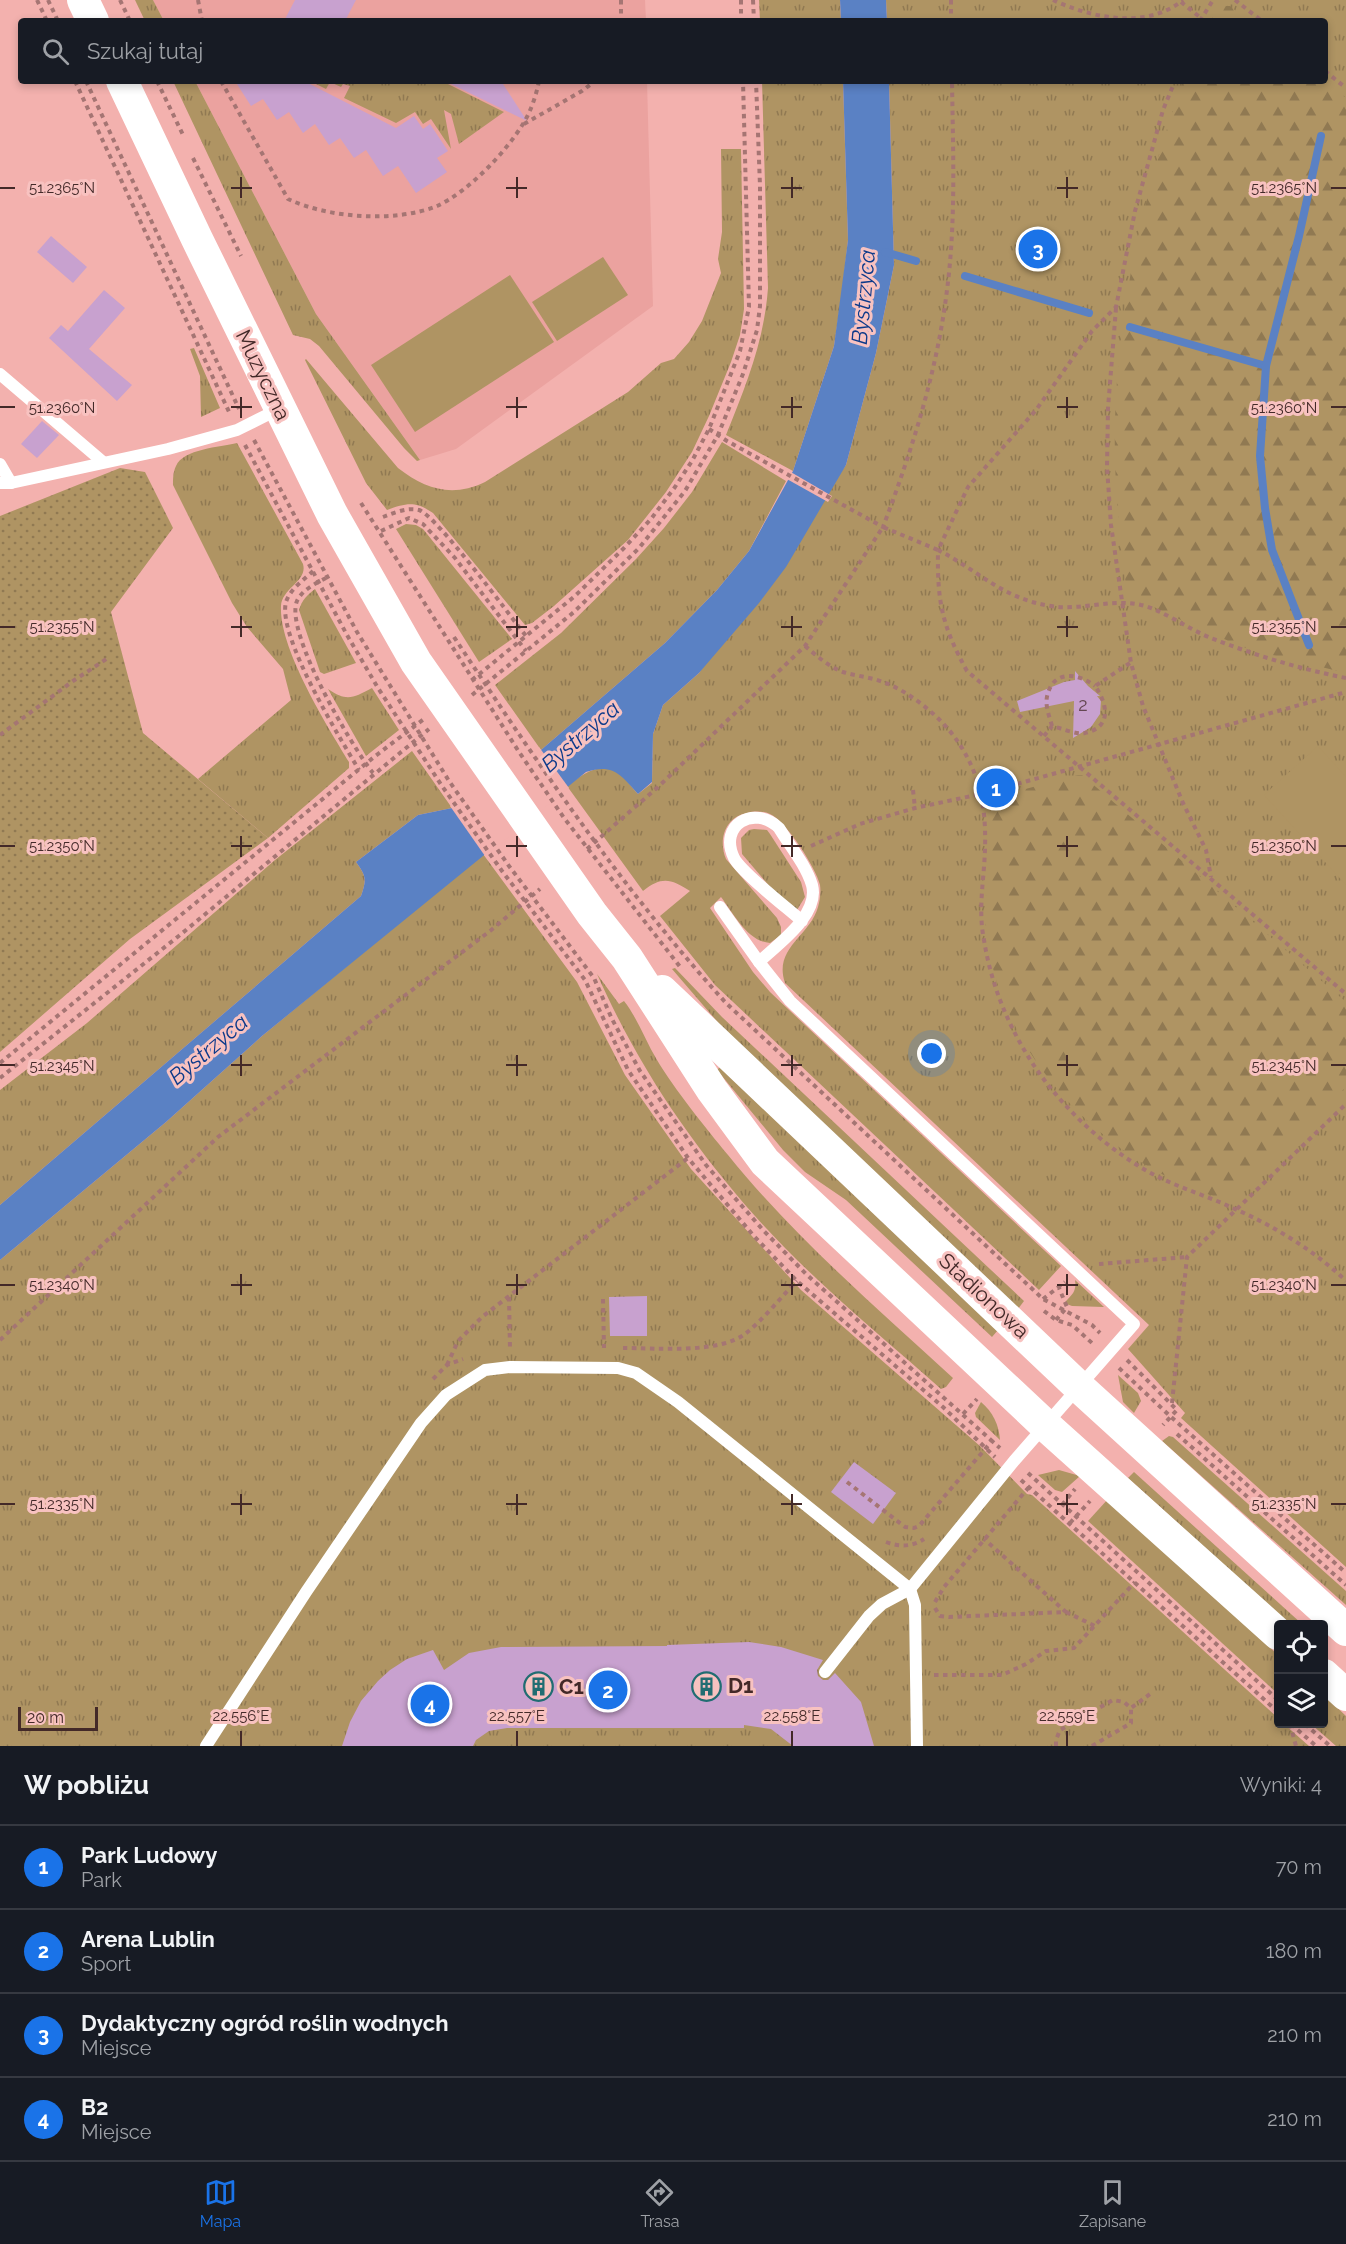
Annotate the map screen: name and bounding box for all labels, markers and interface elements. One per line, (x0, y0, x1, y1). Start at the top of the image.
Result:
search box (18, 18, 1328, 84)
icon: search (39, 35, 72, 68)
text: Szukaj tutaj (87, 38, 203, 64)
text: 51.2365°N (29, 179, 95, 197)
text: 51.2365°N (1251, 179, 1317, 197)
pin: 3 (1018, 226, 1058, 272)
water label: Bystrzyca (846, 249, 880, 345)
street label: Muzyczna (231, 325, 296, 424)
text: 51.2360°N (29, 399, 95, 417)
text: 51.2360°N (1251, 399, 1317, 417)
text: 51.2355°N (29, 618, 95, 636)
text: 51.2355°N (1251, 618, 1317, 636)
house number: 2 (1078, 694, 1088, 715)
water label: Bystrzyca (536, 695, 624, 777)
pin: 1 (976, 766, 1016, 810)
text: 51.2350°N (29, 837, 95, 855)
text: 51.2350°N (1251, 837, 1317, 855)
water label: Bystrzyca (163, 1009, 253, 1089)
your location (917, 1039, 946, 1068)
text: 51.2345°N (29, 1057, 95, 1075)
text: 51.2345°N (1251, 1057, 1317, 1075)
street label: Stadionowa (934, 1248, 1034, 1344)
text: 51.2340°N (29, 1276, 95, 1294)
text: 51.2340°N (1251, 1276, 1317, 1294)
text: 51.2335°N (29, 1495, 95, 1513)
text: 51.2335°N (1251, 1495, 1317, 1513)
map controls (1274, 1620, 1328, 1728)
button: locate (1274, 1620, 1328, 1674)
pin: 2 (588, 1668, 628, 1712)
building icon: D1 (691, 1670, 723, 1702)
building icon: C1 (522, 1671, 554, 1703)
place label: D1 (728, 1673, 753, 1698)
place label: C1 (559, 1674, 584, 1699)
button: layers (1274, 1674, 1328, 1728)
pin: 4 (410, 1682, 450, 1726)
scale bar (18, 1704, 98, 1732)
text: 22.556°E (213, 1707, 270, 1725)
text: 22.557°E (489, 1707, 545, 1725)
text: 22.558°E (764, 1707, 820, 1725)
text: 22.559°E (1039, 1707, 1095, 1725)
text: 20 m (27, 1708, 64, 1727)
text: W pobliżu (24, 1770, 149, 1800)
text: Wyniki: 4 (1240, 1773, 1322, 1797)
text: Park Ludowy (81, 1842, 217, 1868)
text: 1 (39, 1855, 48, 1879)
text: 70 m (1276, 1855, 1322, 1879)
text: Park (81, 1868, 122, 1892)
text: Arena Lublin (81, 1926, 215, 1952)
text: 2 (38, 1939, 49, 1963)
text: 180 m (1266, 1939, 1322, 1963)
text: Sport (81, 1952, 131, 1976)
text: Dydaktyczny ogród roślin wodnych (81, 2010, 448, 2036)
text: 3 (38, 2023, 49, 2047)
text: 210 m (1267, 2023, 1322, 2047)
text: Miejsce (81, 2036, 151, 2060)
text: B2 (81, 2094, 108, 2120)
text: 4 (38, 2107, 49, 2131)
text: 210 m (1267, 2107, 1322, 2131)
text: Miejsce (81, 2120, 151, 2144)
tab: Mapa (200, 2176, 241, 2231)
tab: Trasa (640, 2176, 680, 2231)
tab: Zapisane (1079, 2176, 1146, 2231)

